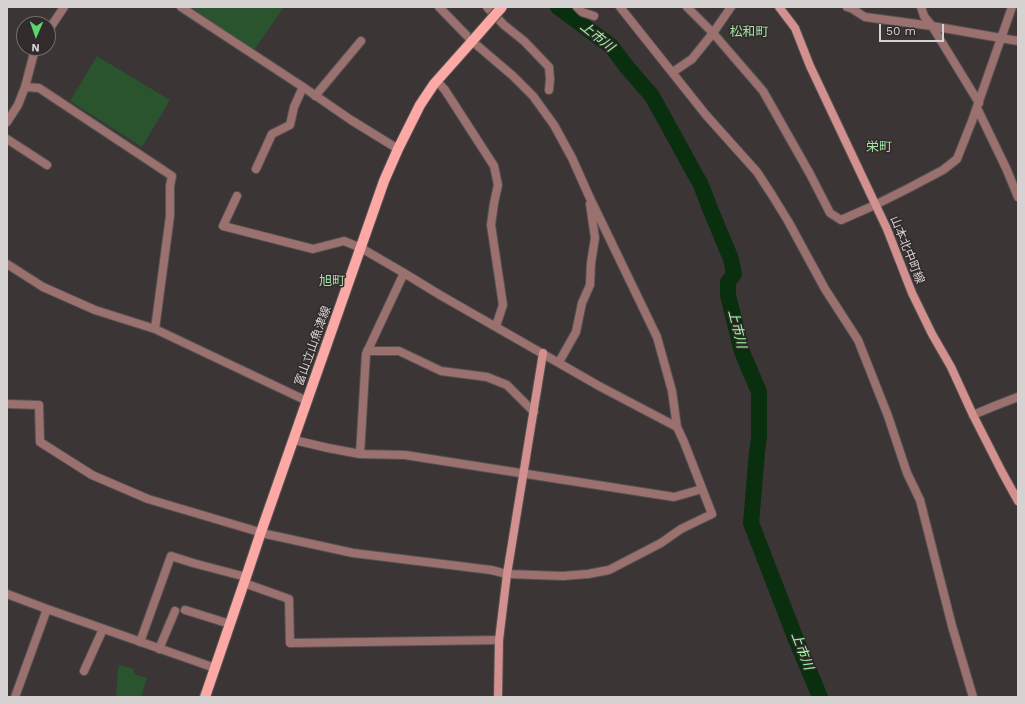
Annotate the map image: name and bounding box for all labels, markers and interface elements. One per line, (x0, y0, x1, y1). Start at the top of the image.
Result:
north arrow (16, 16, 56, 56)
scale bar (881, 16, 946, 42)
water label: 上市川 (577, 19, 617, 55)
district label: 松和町 (730, 24, 768, 40)
text: 50 m (886, 24, 916, 38)
text: N (31, 41, 40, 54)
district label: 栄町 (866, 139, 892, 155)
street label: 山本北中町線 (887, 214, 927, 286)
district label: 旭町 (319, 273, 345, 289)
street label: 富山立山魚津線 (292, 304, 334, 388)
water label: 上市川 (725, 308, 749, 350)
water label: 上市川 (788, 630, 816, 672)

